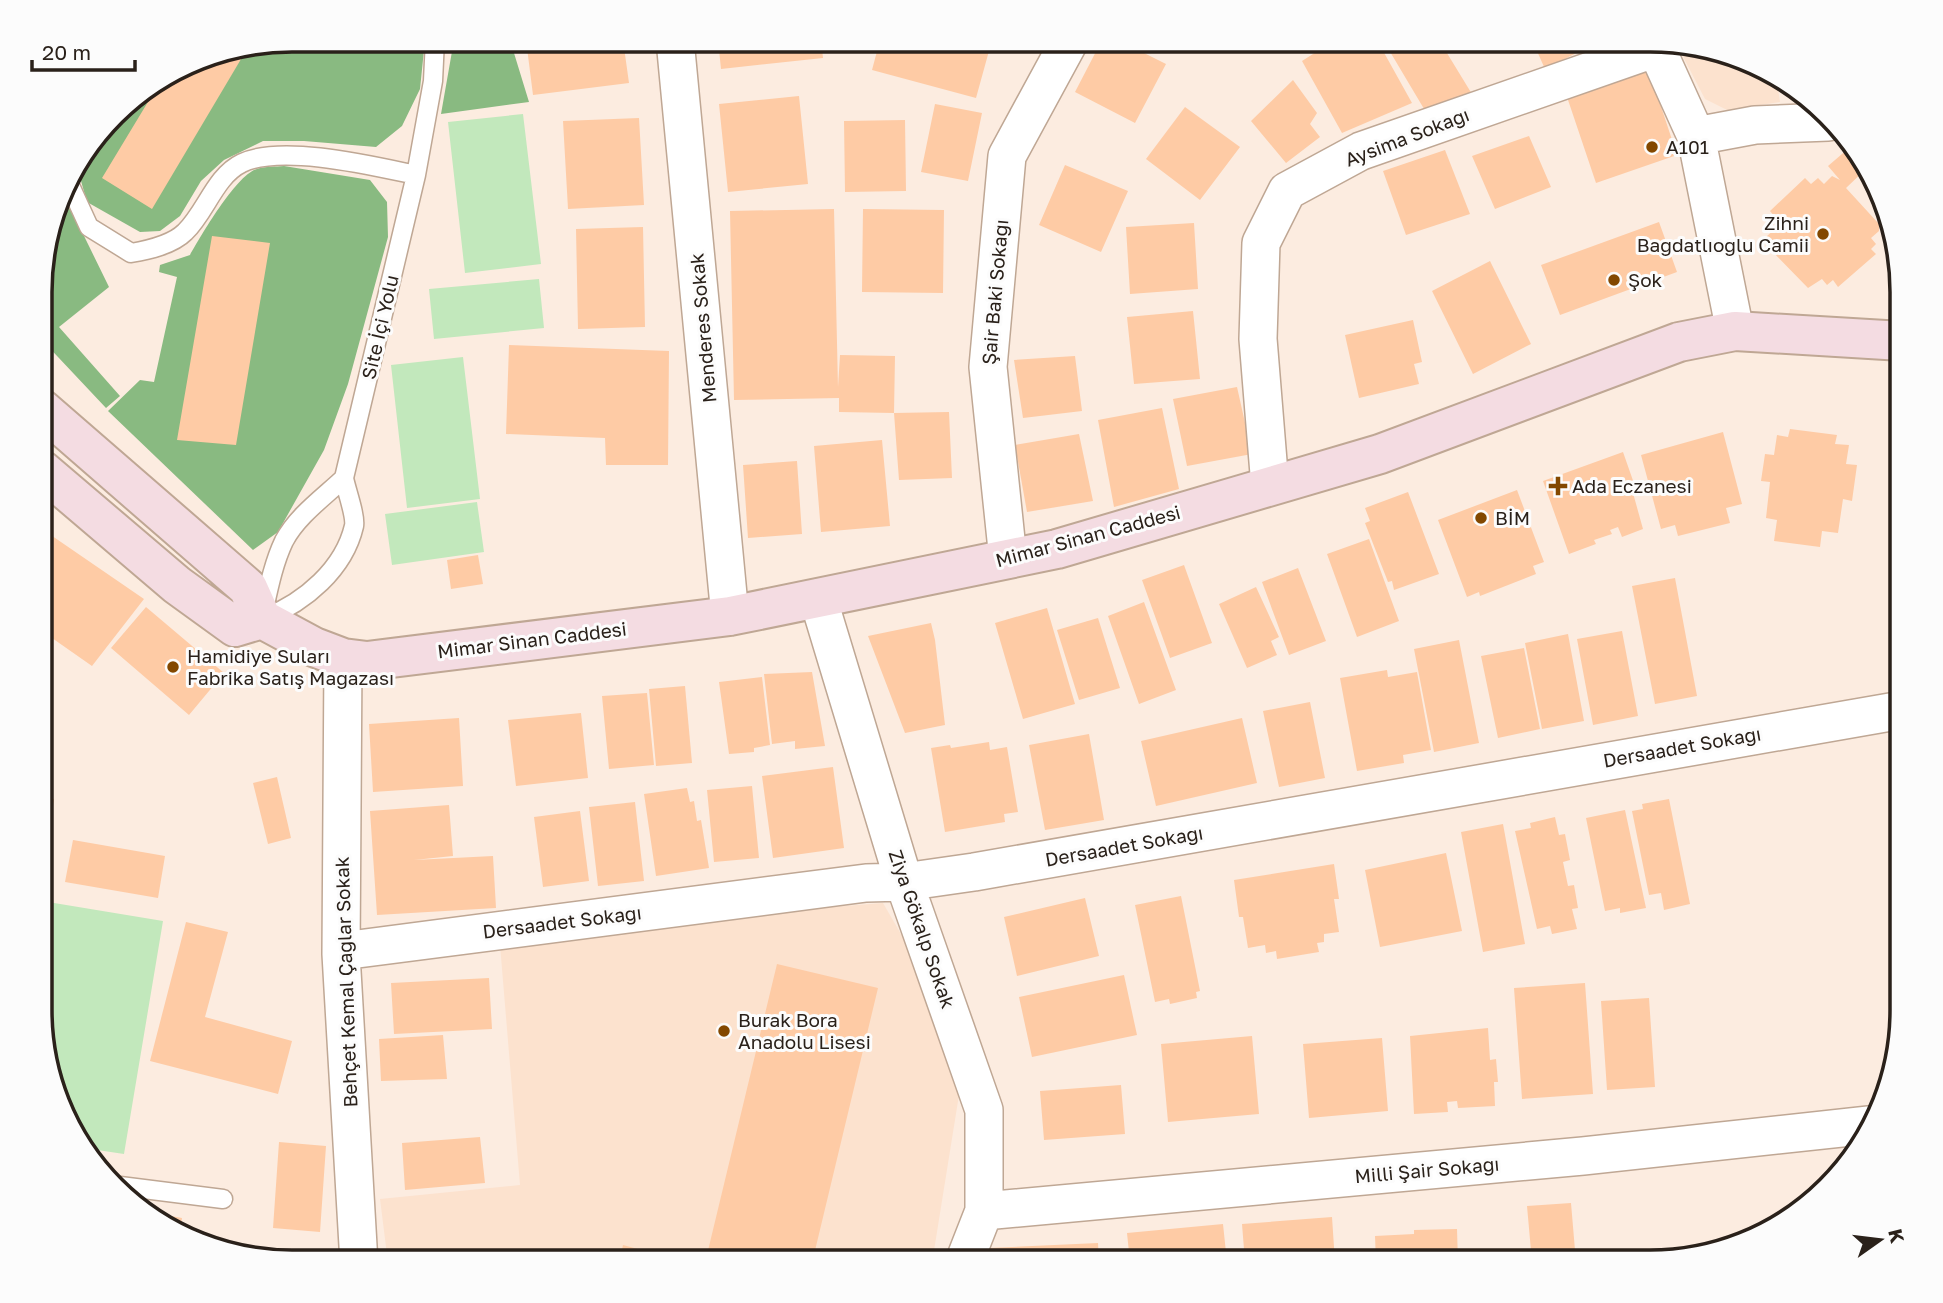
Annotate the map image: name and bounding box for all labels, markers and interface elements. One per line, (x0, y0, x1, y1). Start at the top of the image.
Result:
scale bar (32, 28, 135, 72)
text: 20 m (42, 39, 91, 65)
street label: Aysima Sokağı (1341, 102, 1472, 171)
place label: A101 (1666, 135, 1709, 158)
marker: A101 (1644, 139, 1660, 155)
place label: Zihni Bağdatlıoğlu Camii (1637, 211, 1809, 256)
street label: Şair Baki Sokağı (977, 218, 1012, 366)
marker: Zihni Bağdatlıoğlu Camii (1815, 226, 1831, 242)
street label: Menderes Sokak (684, 252, 721, 404)
place label: Şok (1628, 268, 1663, 291)
street label: Site İçi Yolu (356, 272, 403, 381)
marker: Şok (1606, 272, 1622, 288)
place label: Ada Eczanesi (1572, 474, 1692, 497)
marker: Ada Eczanesi (1550, 478, 1566, 494)
street label: Mimar Sinan Caddesi (993, 500, 1183, 571)
place label: BİM (1495, 506, 1530, 529)
marker: BİM (1473, 510, 1489, 526)
street label: Mimar Sinan Caddesi (436, 616, 628, 663)
place label: Hamidiye Suları Fabrika Satış Mağazası (187, 644, 394, 689)
marker: Hamidiye Suları Fabrika Satış Mağazası (165, 659, 181, 675)
street label: Dersaadet Sokağı (1601, 721, 1763, 772)
street label: Dersaadet Sokağı (1043, 820, 1205, 871)
street label: Ziya Gökalp Sokak (885, 847, 960, 1011)
street label: Behçet Kemal Çağlar Sokak (330, 856, 361, 1108)
street label: Dersaadet Sokağı (481, 900, 643, 943)
place label: Burak Bora Anadolu Lisesi (738, 1008, 871, 1053)
marker: Burak Bora Anadolu Lisesi (716, 1023, 732, 1039)
street label: Milli Şair Sokağı (1354, 1152, 1500, 1187)
north arrow (1845, 1205, 1915, 1275)
text: K (1884, 1226, 1910, 1245)

